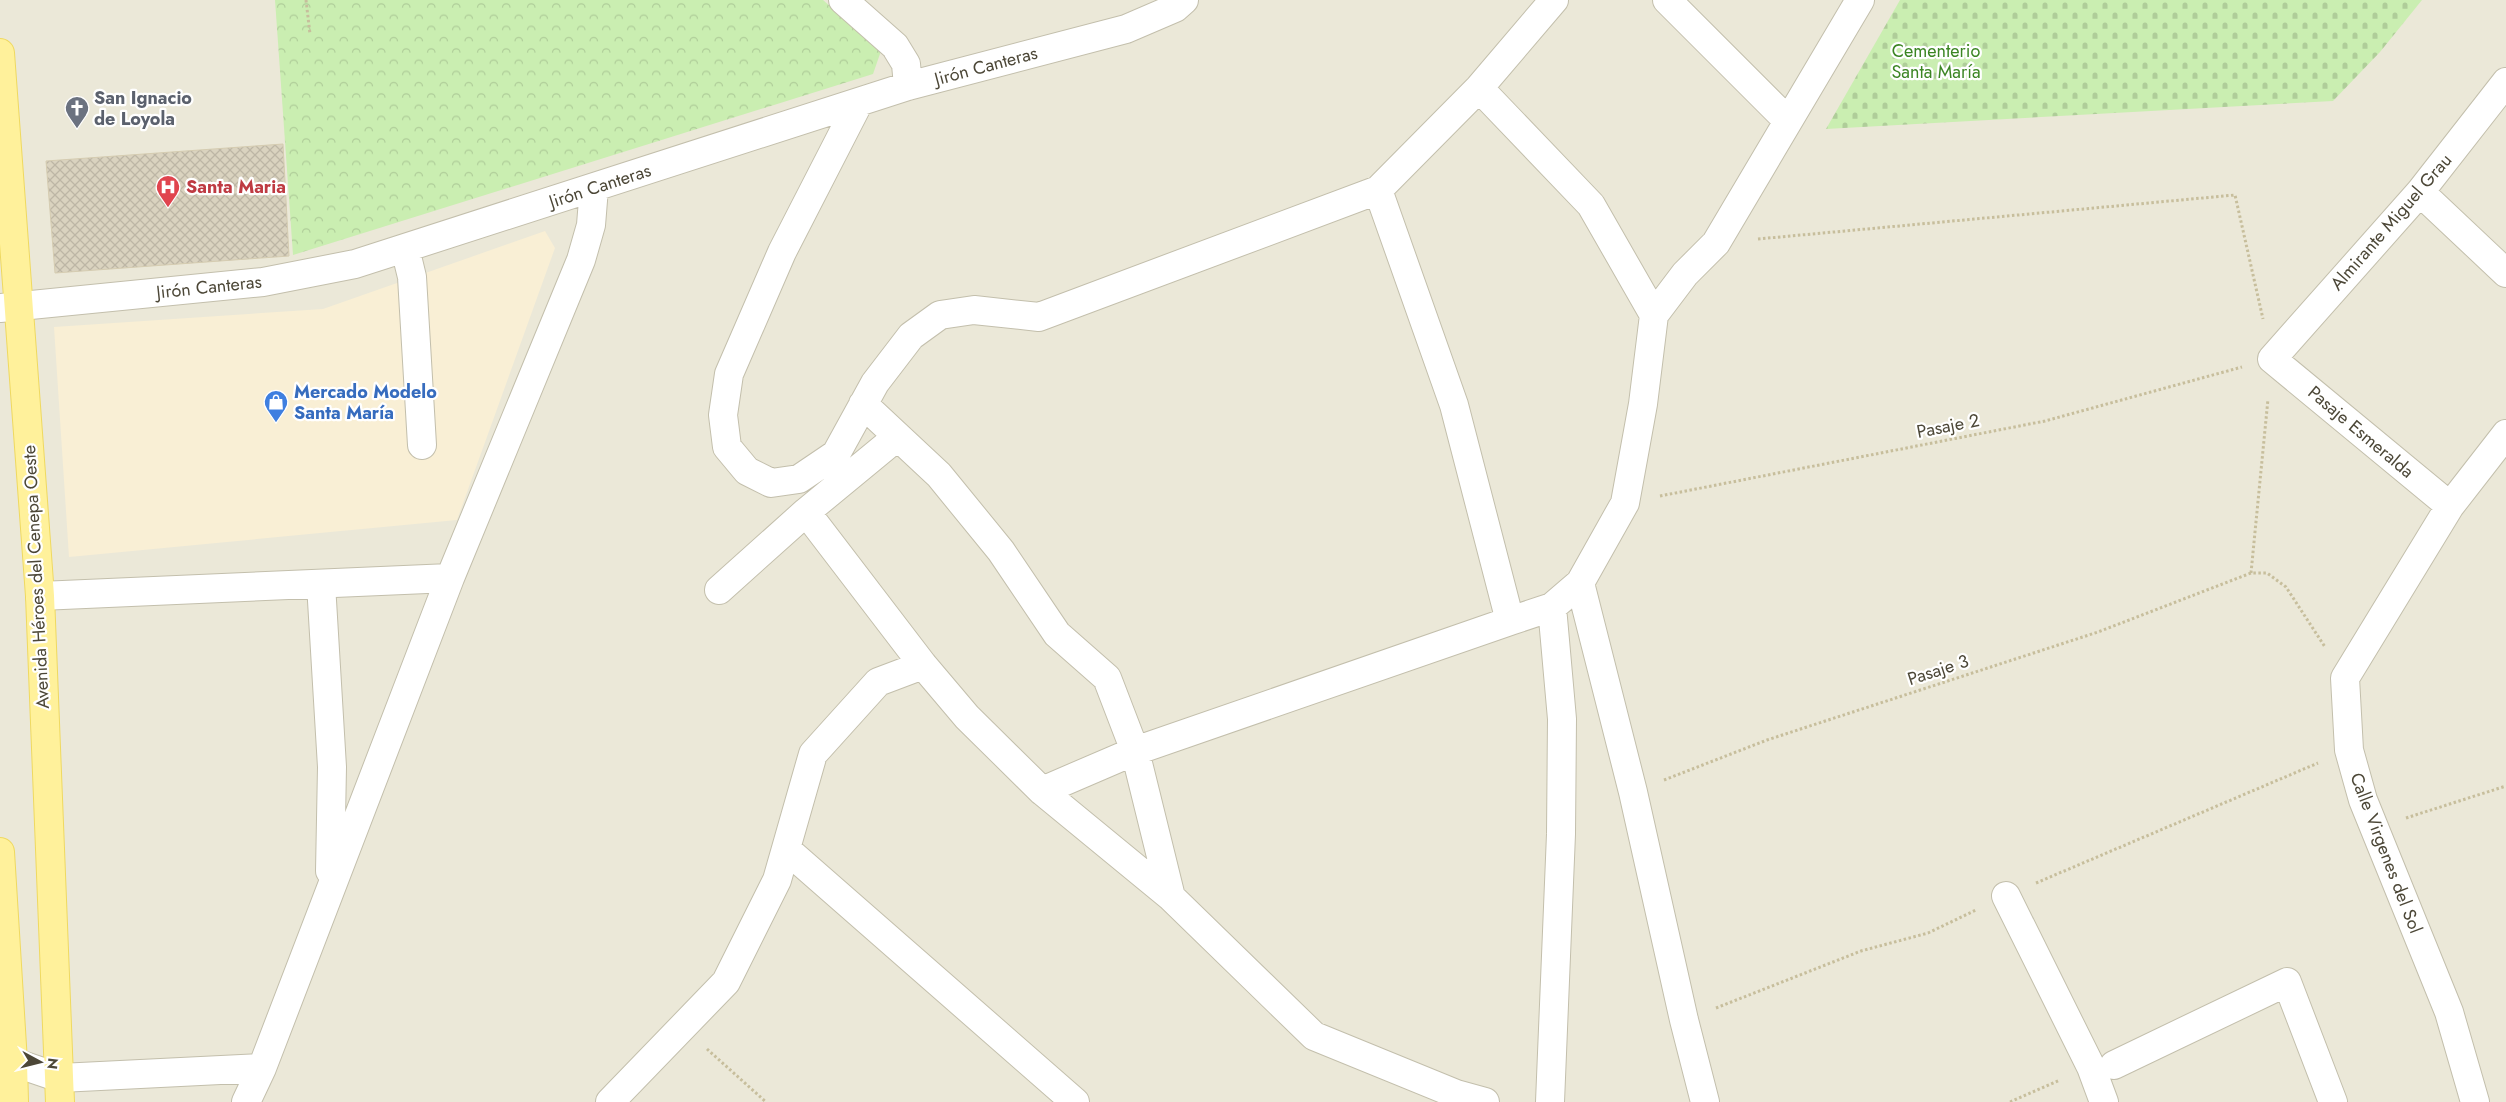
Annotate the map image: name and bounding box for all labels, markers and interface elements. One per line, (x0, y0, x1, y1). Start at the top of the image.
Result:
park label: Cementerio Santa María (1891, 38, 1981, 85)
street label: Jirón Canteras (930, 40, 1040, 93)
place label: San Ignacio de Loyola (94, 85, 192, 132)
church icon: San Ignacio de Loyola (64, 95, 90, 129)
street label: Almirante Miguel Grau (2324, 148, 2458, 296)
street label: Jirón Canteras (544, 157, 654, 215)
hospital icon: Santa Maria (155, 174, 181, 208)
place label: Santa Maria (186, 174, 286, 200)
street label: Jirón Canteras (153, 269, 263, 306)
place label: Mercado Modelo Santa María (294, 379, 437, 426)
street label: Pasaje Esmeralda (2302, 380, 2420, 484)
shop icon: Mercado Modelo Santa María (263, 389, 289, 423)
street label: Pasaje 2 (1914, 407, 1982, 445)
street label: Avenida Héroes del Cenepa Oeste (16, 444, 56, 710)
street label: Pasaje 3 (1904, 648, 1972, 692)
street label: Calle Virgenes del Sol (2343, 769, 2429, 937)
north arrow (15, 1037, 65, 1087)
text: N (42, 1057, 64, 1070)

